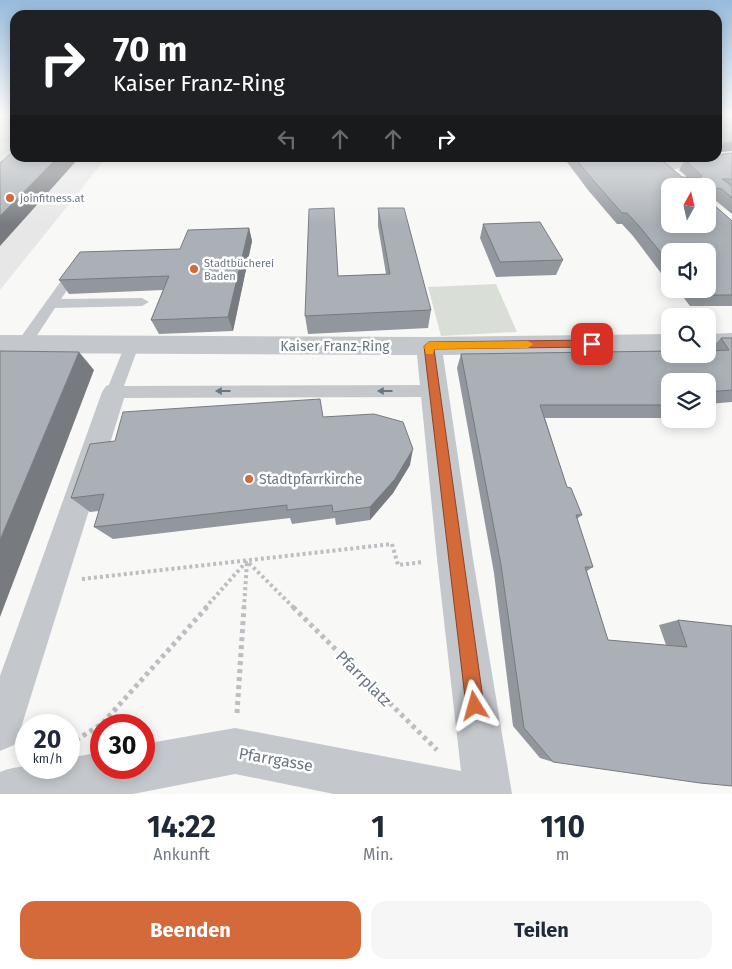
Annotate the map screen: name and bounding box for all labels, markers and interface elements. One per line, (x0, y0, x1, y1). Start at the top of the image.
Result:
text: 70 m (113, 28, 187, 70)
icon: right (30, 30, 95, 95)
text: Kaiser Franz-Ring (113, 70, 285, 97)
icon: left (273, 125, 301, 153)
icon: ahead (326, 125, 354, 153)
icon: ahead (379, 125, 407, 153)
icon: right (432, 125, 460, 153)
north arrow (661, 178, 716, 232)
map controls (661, 178, 716, 428)
marker: joinfitness.at (4, 192, 16, 204)
place label: joinfitness.at (19, 192, 85, 205)
button: sound (661, 243, 716, 298)
place label: Stadtbücherei Baden (204, 257, 274, 283)
marker: Stadtbücherei Baden (188, 263, 200, 275)
button: search (661, 308, 716, 363)
pin (571, 323, 613, 365)
icon: arrive (578, 330, 606, 358)
street label: Kaiser Franz-Ring (280, 338, 390, 355)
button: layers (661, 373, 716, 428)
one-way arrow (215, 387, 231, 395)
one-way arrow (377, 387, 393, 395)
place label: Stadtpfarrkirche (259, 471, 362, 488)
marker: Stadtpfarrkirche (243, 473, 255, 485)
street label: Pfarrplatz (332, 647, 395, 710)
position arrow (448, 679, 500, 731)
speed limit sign: 30 (90, 714, 155, 779)
text: 20 (34, 725, 61, 755)
street label: Pfarrgasse (237, 744, 315, 775)
text: km/h (33, 752, 62, 766)
text: 14:22 (147, 809, 216, 845)
text: 1 (371, 809, 385, 845)
text: 110 (540, 809, 585, 845)
text: Ankunft (153, 845, 210, 864)
text: Min. (363, 845, 393, 864)
text: m (556, 845, 569, 864)
button: Beenden (20, 901, 361, 959)
button: Teilen (371, 901, 712, 959)

